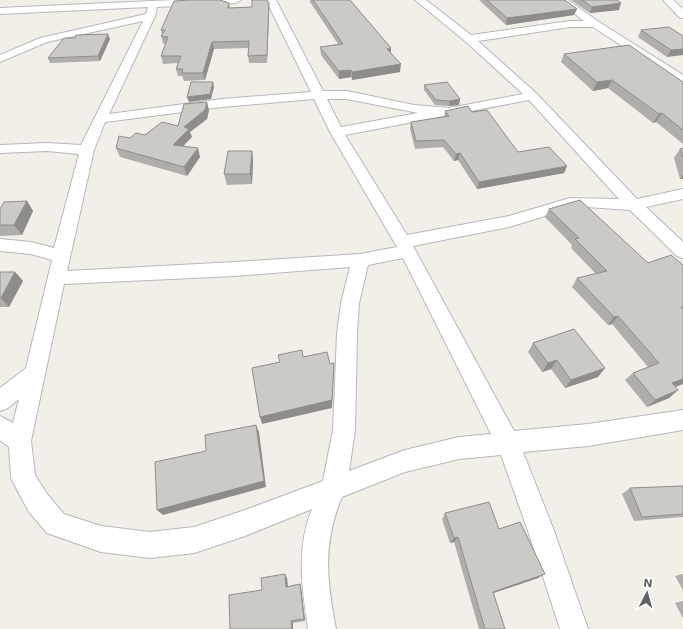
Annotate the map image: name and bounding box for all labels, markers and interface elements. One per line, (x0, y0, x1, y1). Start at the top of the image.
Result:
north arrow (627, 573, 667, 613)
text: N (643, 577, 653, 590)

